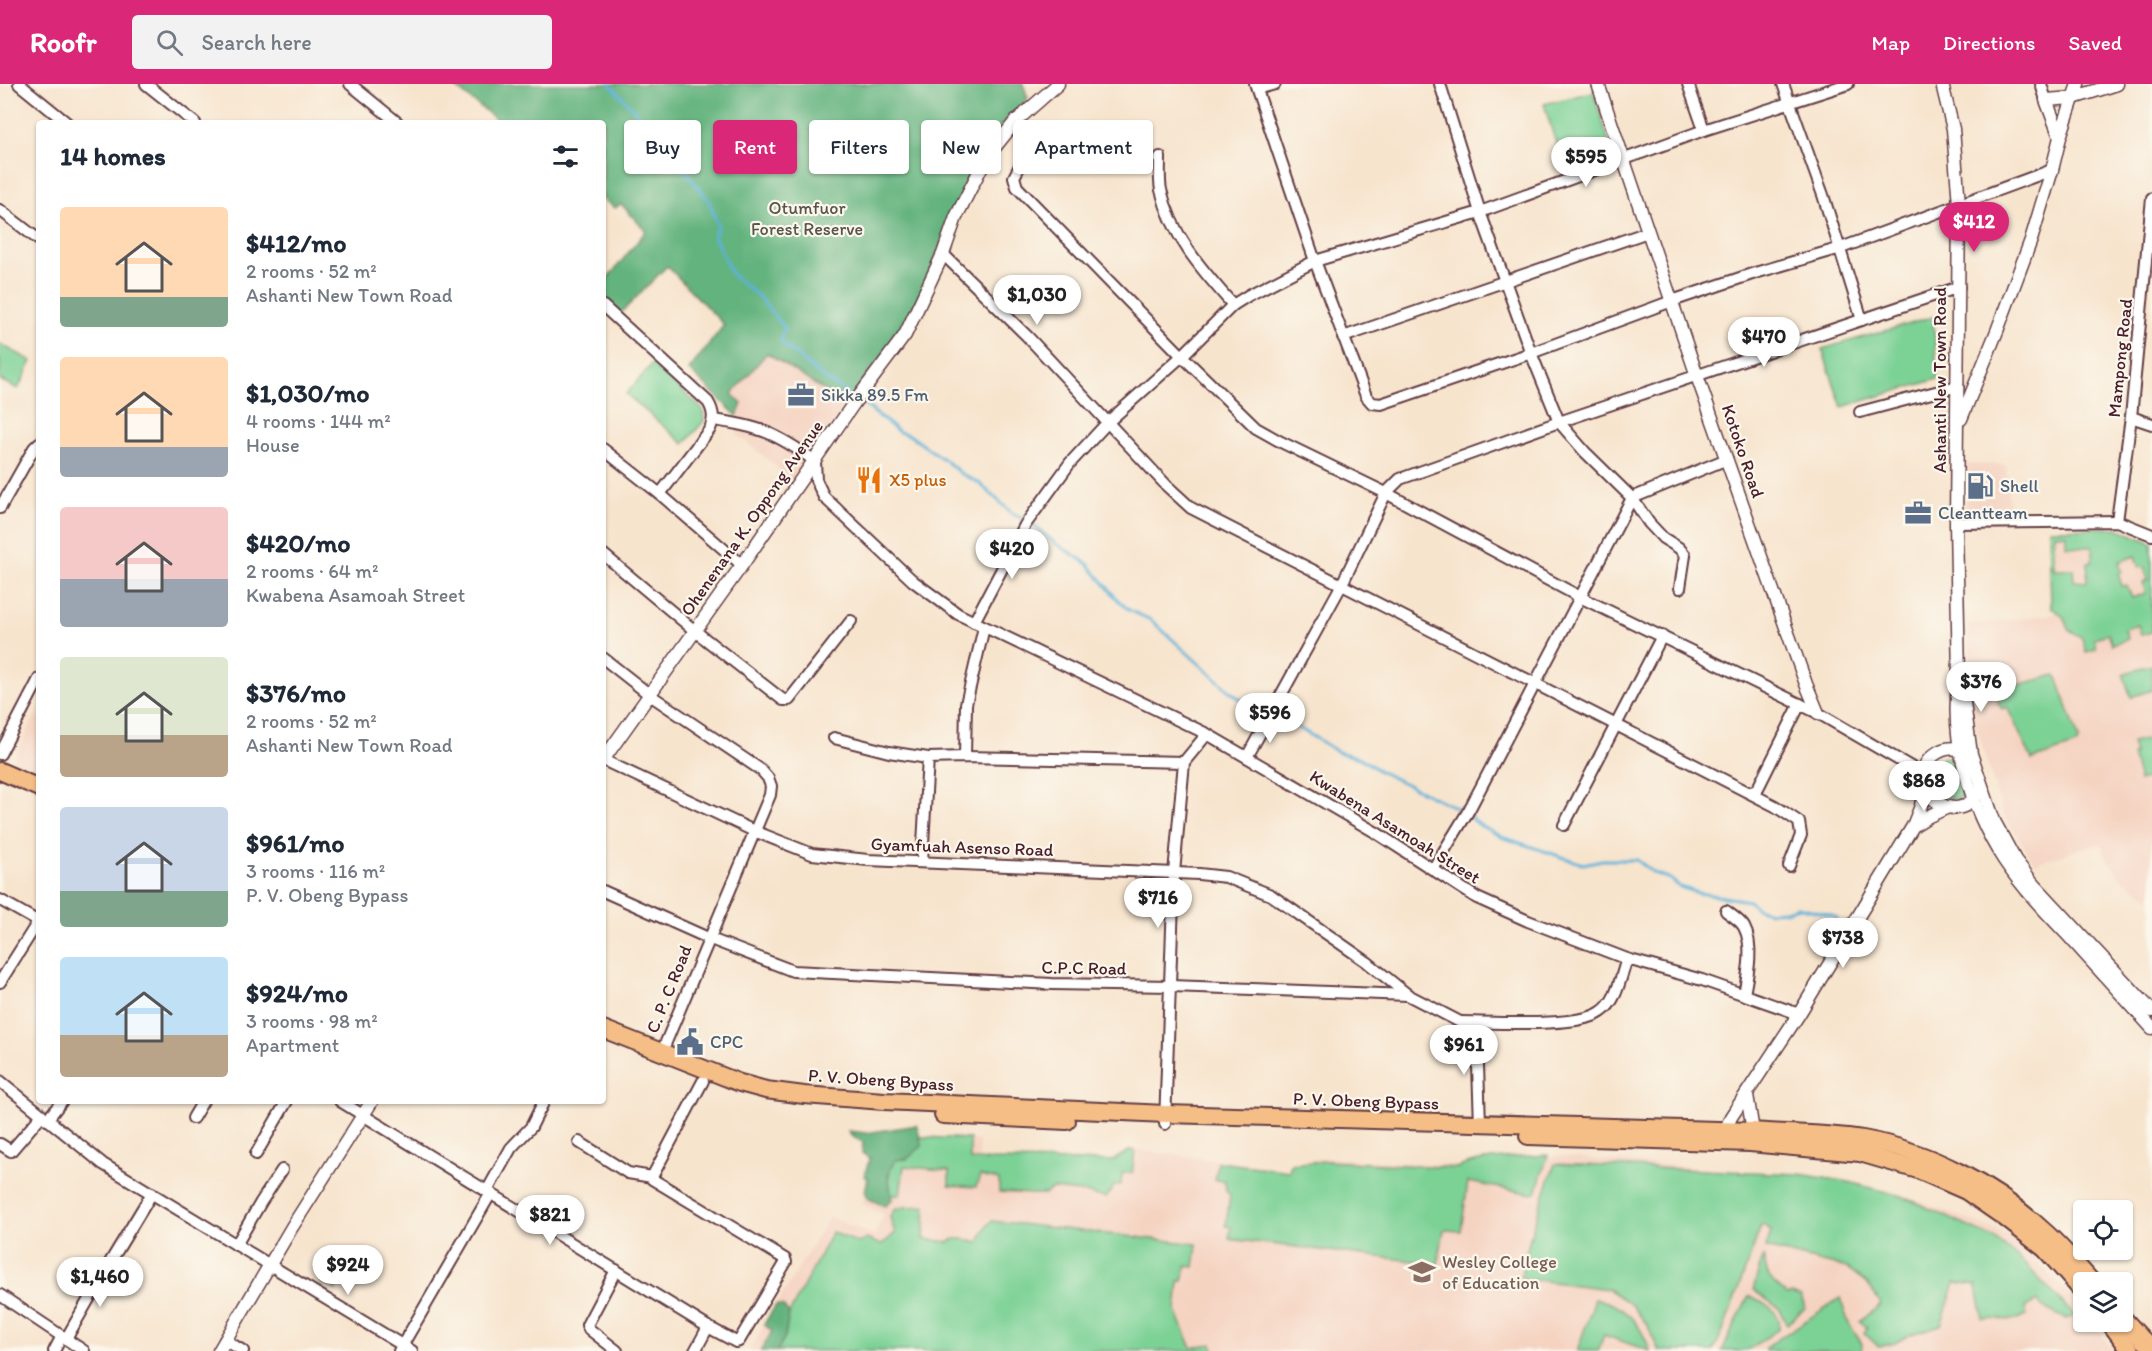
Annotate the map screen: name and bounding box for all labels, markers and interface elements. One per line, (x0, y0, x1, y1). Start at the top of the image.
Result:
search box (132, 15, 552, 69)
text: Roofr (30, 25, 96, 59)
icon: search (153, 26, 186, 59)
text: Search here (201, 29, 312, 56)
text: Map (1872, 30, 1910, 55)
text: Directions (1943, 30, 2035, 55)
text: Saved (2068, 30, 2122, 55)
chip: Buy (624, 120, 701, 174)
chip: Rent (713, 120, 797, 174)
chip: Filters (809, 120, 909, 174)
chip: New (921, 120, 1001, 174)
chip: Apartment (1013, 120, 1153, 174)
pin: $595 (1550, 137, 1622, 188)
text: 14 homes (60, 140, 166, 172)
icon: filters (549, 140, 582, 173)
text: $595 (1565, 144, 1607, 168)
park label: Otumfuor Forest Reserve (751, 197, 863, 240)
pin: $412 (1938, 202, 2010, 253)
text: $412 (1953, 209, 1995, 233)
text: $412/mo (246, 227, 347, 259)
icon: home (108, 231, 180, 303)
text: 2 rooms · 52 m² (246, 259, 377, 283)
pin: $1,030 (988, 275, 1086, 326)
text: $1,030 (1007, 282, 1067, 306)
text: Ashanti New Town Road (246, 283, 453, 307)
street label: Ashanti New Town Road (1929, 287, 1951, 473)
street label: Mampong Road (2103, 297, 2137, 418)
pin: $470 (1728, 317, 1800, 368)
text: $470 (1742, 324, 1786, 348)
text: $1,030/mo (246, 377, 370, 409)
office icon: Sikka 89.5 Fm (786, 380, 816, 410)
icon: home (108, 381, 180, 453)
place label: Sikka 89.5 Fm (821, 384, 929, 406)
street label: Kotoko Road (1717, 401, 1769, 501)
text: 4 rooms · 144 m² (246, 409, 391, 433)
street label: Ohenenana K. Oppong Avenue (676, 416, 828, 620)
text: House (246, 433, 300, 457)
restaurant icon: X5 plus (854, 465, 884, 495)
place label: X5 plus (889, 469, 947, 491)
fuel station icon: Shell (1965, 471, 1995, 501)
place label: Shell (2000, 475, 2039, 497)
office icon: Cleantteam (1903, 498, 1933, 528)
place label: Cleantteam (1938, 502, 2028, 524)
text: $420/mo (246, 527, 351, 559)
pin: $420 (976, 529, 1048, 580)
icon: home (108, 531, 180, 603)
text: $420 (990, 536, 1035, 560)
text: 2 rooms · 64 m² (246, 559, 378, 583)
text: Kwabena Asamoah Street (246, 583, 465, 607)
pin: $376 (1945, 662, 2017, 713)
text: $376 (1960, 669, 2002, 693)
text: $376/mo (246, 677, 346, 709)
icon: home (108, 681, 180, 753)
pin: $596 (1234, 693, 1306, 744)
text: $596 (1249, 700, 1291, 724)
text: 2 rooms · 52 m² (246, 709, 377, 733)
text: Ashanti New Town Road (246, 733, 453, 757)
pin: $868 (1888, 761, 1960, 812)
street label: Kwabena Asamoah Street (1305, 765, 1485, 889)
text: $868 (1903, 768, 1945, 792)
text: $961/mo (246, 827, 345, 859)
icon: home (108, 831, 180, 903)
street label: Gyamfuah Asenso Road (870, 833, 1054, 861)
text: 3 rooms · 116 m² (246, 859, 385, 883)
pin: $716 (1122, 878, 1194, 929)
text: P. V. Obeng Bypass (246, 883, 408, 907)
text: $716 (1138, 885, 1178, 909)
pin: $738 (1807, 918, 1879, 969)
text: $738 (1822, 925, 1864, 949)
street label: C. P. C Road (641, 942, 697, 1036)
street label: C.P.C Road (1041, 956, 1127, 980)
text: $924/mo (246, 977, 348, 1009)
icon: home (108, 981, 180, 1053)
text: 3 rooms · 98 m² (246, 1009, 378, 1033)
pin: $961 (1428, 1025, 1500, 1076)
public building icon: CPC (675, 1027, 705, 1057)
place label: CPC (710, 1031, 743, 1053)
text: $961 (1444, 1032, 1484, 1056)
text: Apartment (246, 1033, 339, 1057)
street label: P. V. Obeng Bypass (807, 1064, 955, 1096)
street label: P. V. Obeng Bypass (1293, 1087, 1439, 1115)
pin: $821 (514, 1195, 586, 1246)
map controls (2073, 1200, 2133, 1332)
button: locate (2073, 1200, 2133, 1260)
text: $821 (530, 1202, 570, 1226)
pin: $924 (312, 1245, 384, 1296)
place label: Wesley College of Education (1442, 1251, 1557, 1294)
text: $924 (326, 1252, 370, 1276)
pin: $1,460 (51, 1257, 149, 1308)
school or university icon: Wesley College of Education (1407, 1257, 1437, 1287)
text: $1,460 (70, 1264, 130, 1288)
button: layers (2073, 1272, 2133, 1332)

